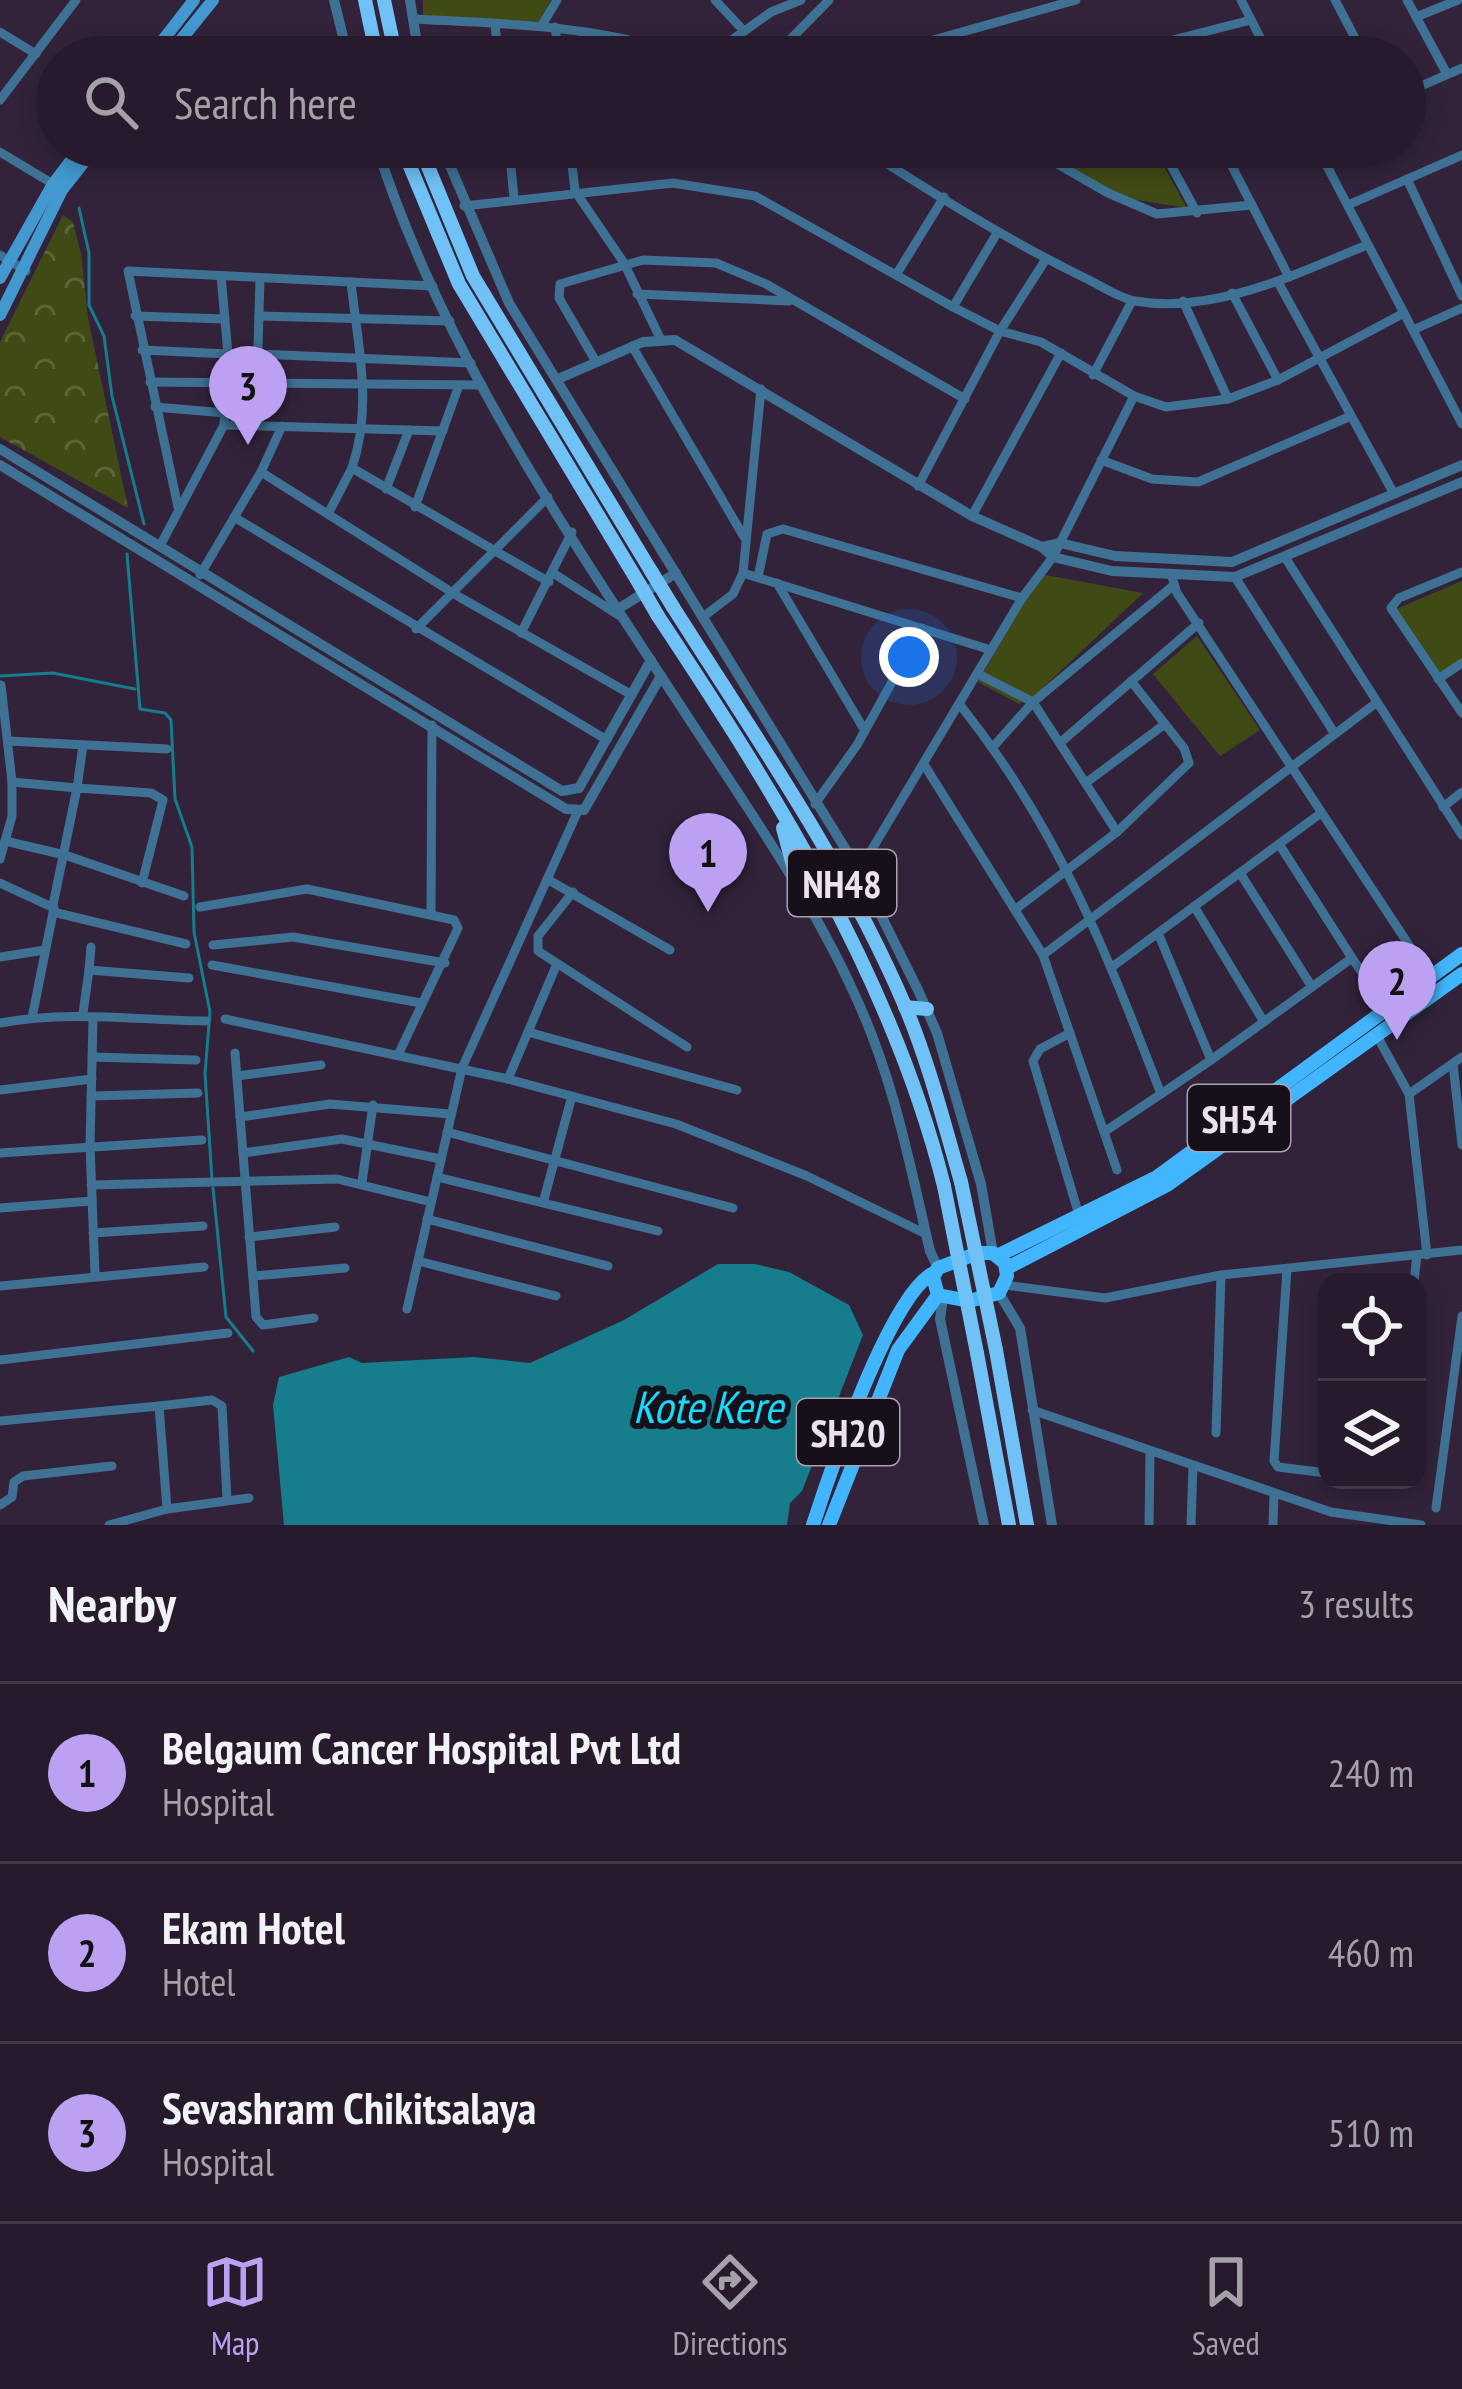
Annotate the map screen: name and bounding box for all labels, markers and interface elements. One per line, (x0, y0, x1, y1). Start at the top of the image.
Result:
search box (36, 36, 1426, 168)
icon: search (78, 69, 144, 135)
text: Search here (174, 73, 357, 131)
pin: 3 (209, 346, 287, 445)
your location (879, 627, 939, 687)
pin: 1 (669, 813, 747, 912)
road number: NH48 (788, 850, 896, 916)
pin: 2 (1358, 941, 1436, 1040)
road number: SH54 (1188, 1085, 1290, 1151)
map controls (1318, 1273, 1426, 1489)
button: locate (1318, 1273, 1426, 1381)
water label: Kote Kere (633, 1377, 785, 1435)
button: layers (1318, 1381, 1426, 1489)
road number: SH20 (797, 1399, 899, 1465)
text: Nearby (48, 1570, 176, 1636)
text: 3 results (1298, 1578, 1414, 1629)
text: Belgaum Cancer Hospital Pvt Ltd (162, 1718, 681, 1776)
text: 1 (78, 1747, 96, 1798)
text: 240 m (1328, 1747, 1414, 1798)
text: Hospital (162, 1776, 274, 1827)
text: Ekam Hotel (162, 1898, 345, 1956)
text: 2 (78, 1927, 96, 1978)
text: 460 m (1328, 1927, 1414, 1978)
text: Hotel (162, 1956, 235, 2007)
text: Sevashram Chikitsalaya (162, 2078, 536, 2136)
text: 3 (78, 2107, 96, 2158)
text: 510 m (1328, 2107, 1414, 2158)
text: Hospital (162, 2136, 274, 2187)
tab: Map (202, 2249, 268, 2364)
tab: Directions (673, 2249, 787, 2364)
tab: Saved (1192, 2249, 1260, 2364)

